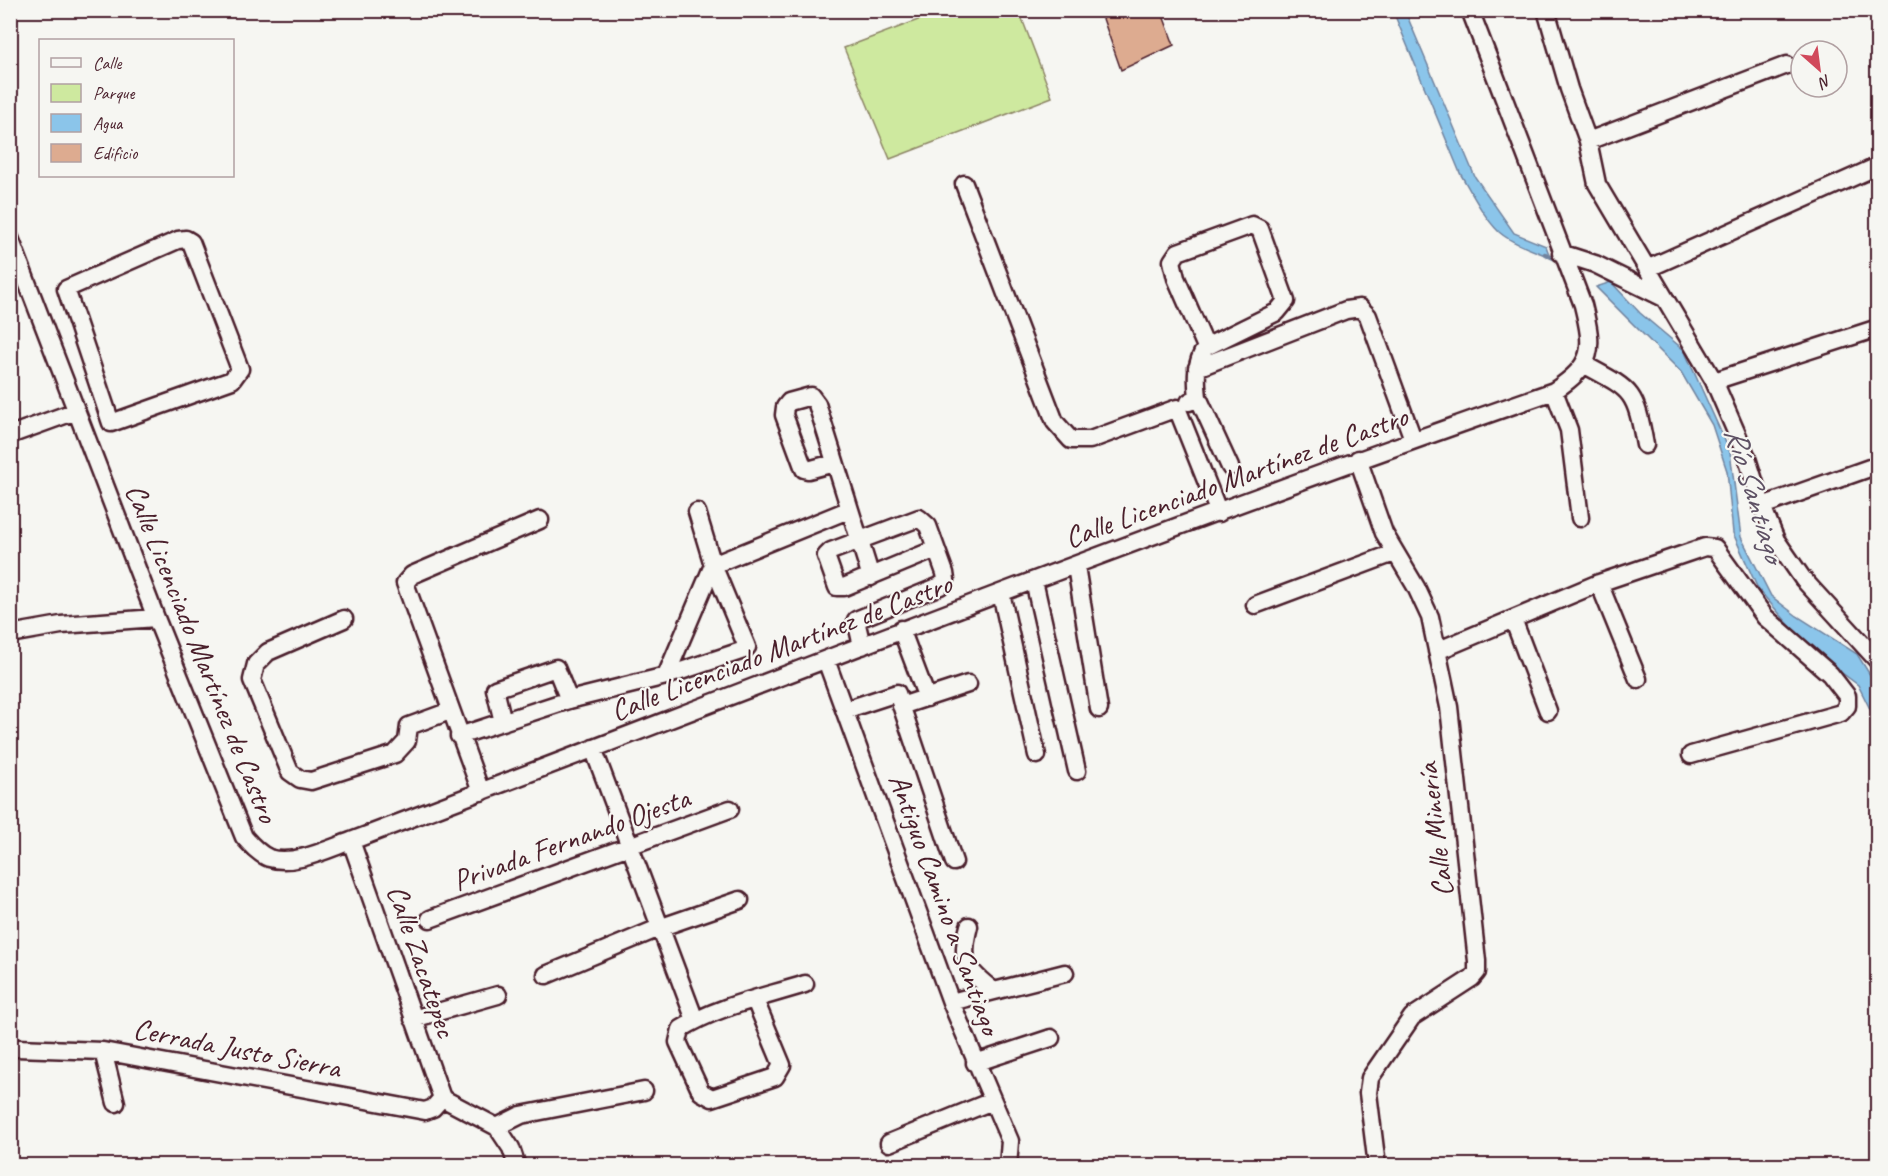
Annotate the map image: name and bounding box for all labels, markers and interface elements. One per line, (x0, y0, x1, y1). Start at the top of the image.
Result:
legend (39, 39, 234, 177)
north arrow (1789, 39, 1849, 99)
text: Calle (93, 52, 122, 74)
text: N (1814, 70, 1835, 94)
text: Parque (93, 82, 135, 104)
text: Agua (93, 112, 124, 134)
text: Edificio (93, 142, 139, 164)
street label: Calle Licenciado Martínez de Castro (1059, 397, 1414, 557)
water label: Río Santiago (1715, 422, 1796, 572)
street label: Calle Licenciado Martínez de Castro (117, 478, 288, 829)
street label: Calle Licenciado Martínez de Castro (605, 564, 958, 730)
street label: Calle Minería (1408, 759, 1462, 899)
street label: Antiguo Camino a Santiago (880, 768, 1011, 1043)
street label: Privada Fernando Ojesta (447, 778, 696, 899)
street label: Calle Zacatepec (378, 880, 466, 1043)
street label: Cerrada Justo Sierra (130, 1009, 346, 1087)

